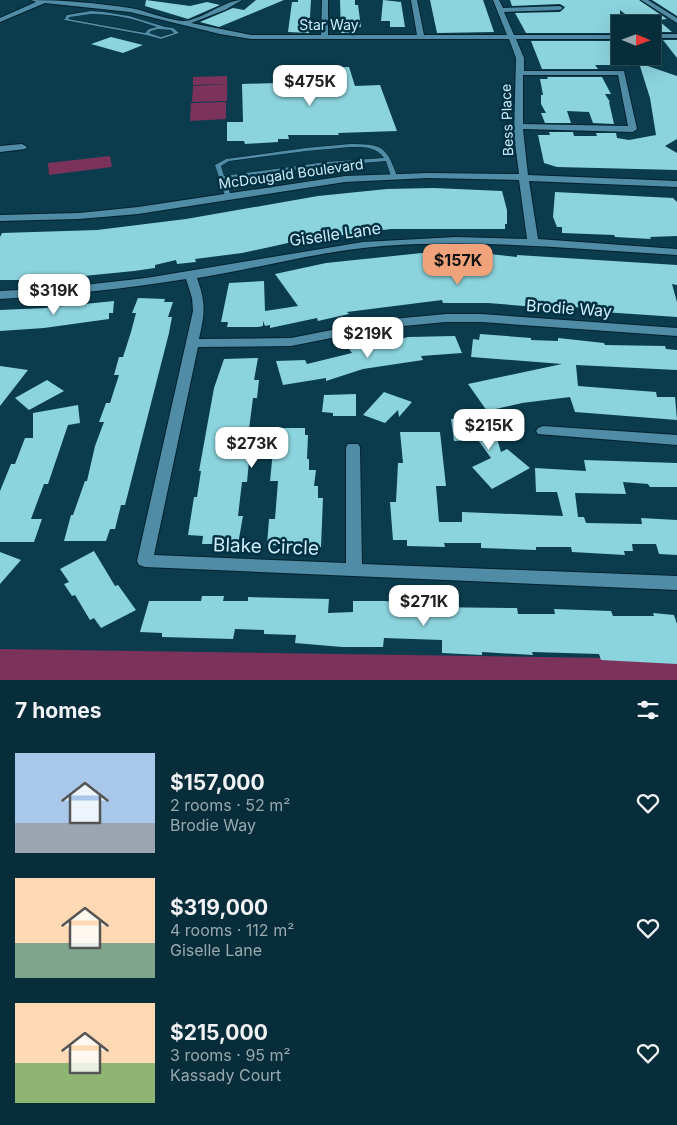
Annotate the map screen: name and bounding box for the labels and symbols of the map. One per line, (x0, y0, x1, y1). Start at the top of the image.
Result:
north arrow (611, 15, 661, 65)
street label: Star Way (299, 16, 359, 33)
pin: $475K (275, 64, 345, 107)
street label: Bess Place (497, 84, 516, 156)
street label: McDougald Boulevard (217, 155, 364, 192)
street label: Giselle Lane (288, 218, 382, 250)
pin: $157K (423, 244, 493, 286)
pin: $319K (19, 274, 89, 316)
street label: Brodie Way (525, 295, 613, 321)
pin: $219K (333, 316, 403, 359)
pin: $215K (454, 408, 524, 451)
pin: $273K (217, 426, 287, 469)
street label: Blake Circle (213, 533, 319, 560)
pin: $271K (389, 584, 459, 627)

